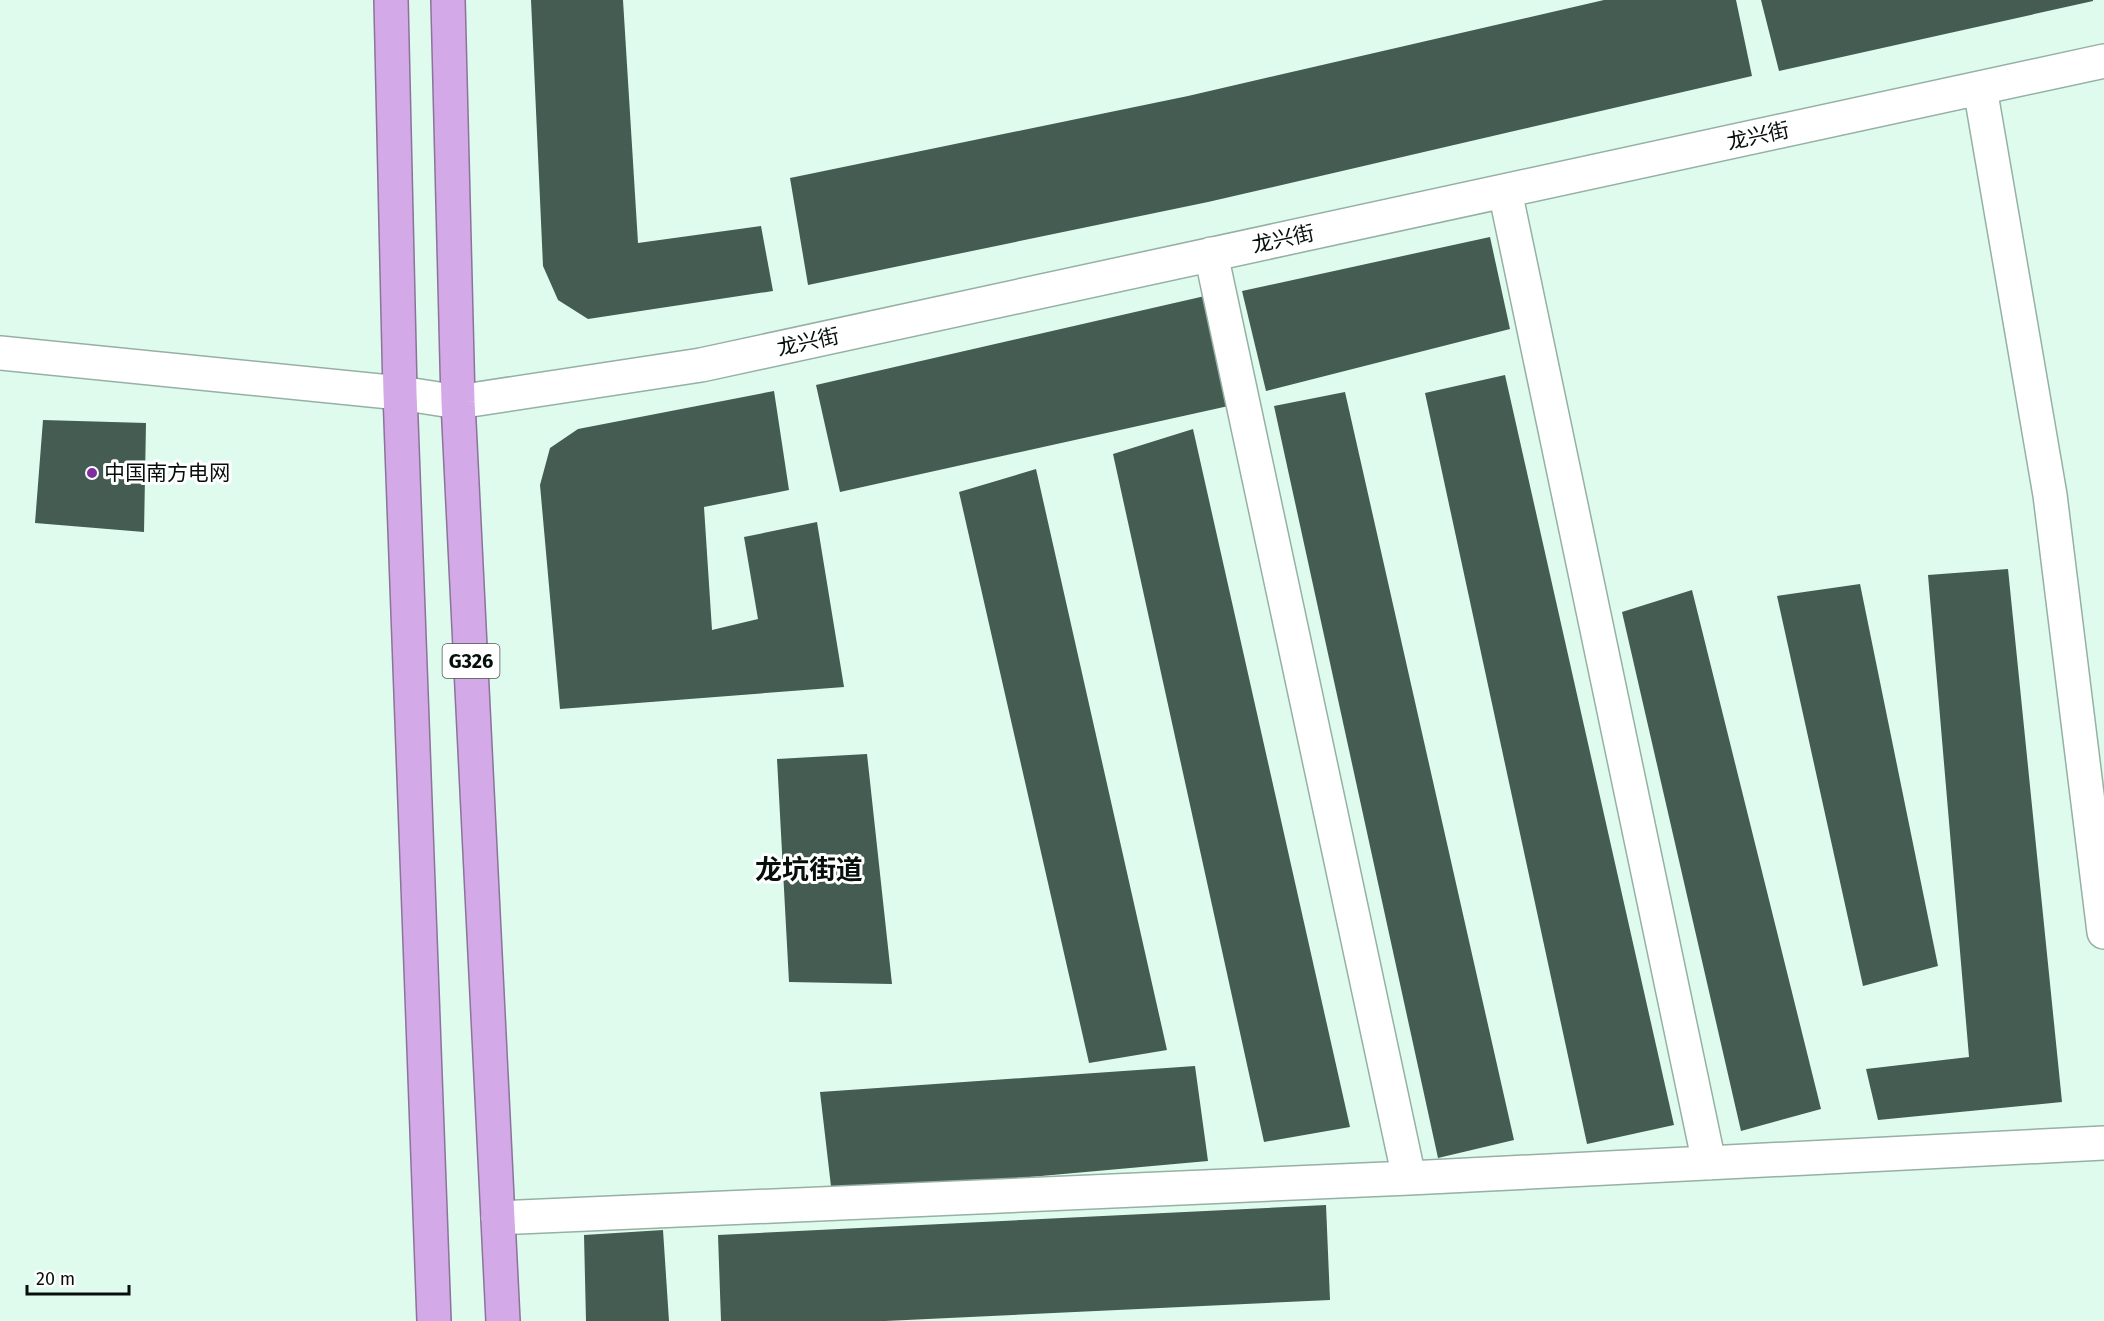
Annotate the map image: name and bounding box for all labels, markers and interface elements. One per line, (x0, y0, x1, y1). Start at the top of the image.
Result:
street label: 龙兴街 (1724, 117, 1792, 155)
street label: 龙兴街 (1249, 220, 1317, 258)
street label: 龙兴街 (774, 323, 842, 361)
place label: 中国南方电网 (104, 460, 230, 486)
marker: 中国南方电网 (85, 466, 99, 480)
road number: G326 (442, 644, 500, 678)
district label: 龙坑街道 (755, 854, 863, 886)
scale bar (27, 1258, 129, 1296)
text: 20 m (36, 1268, 75, 1290)

